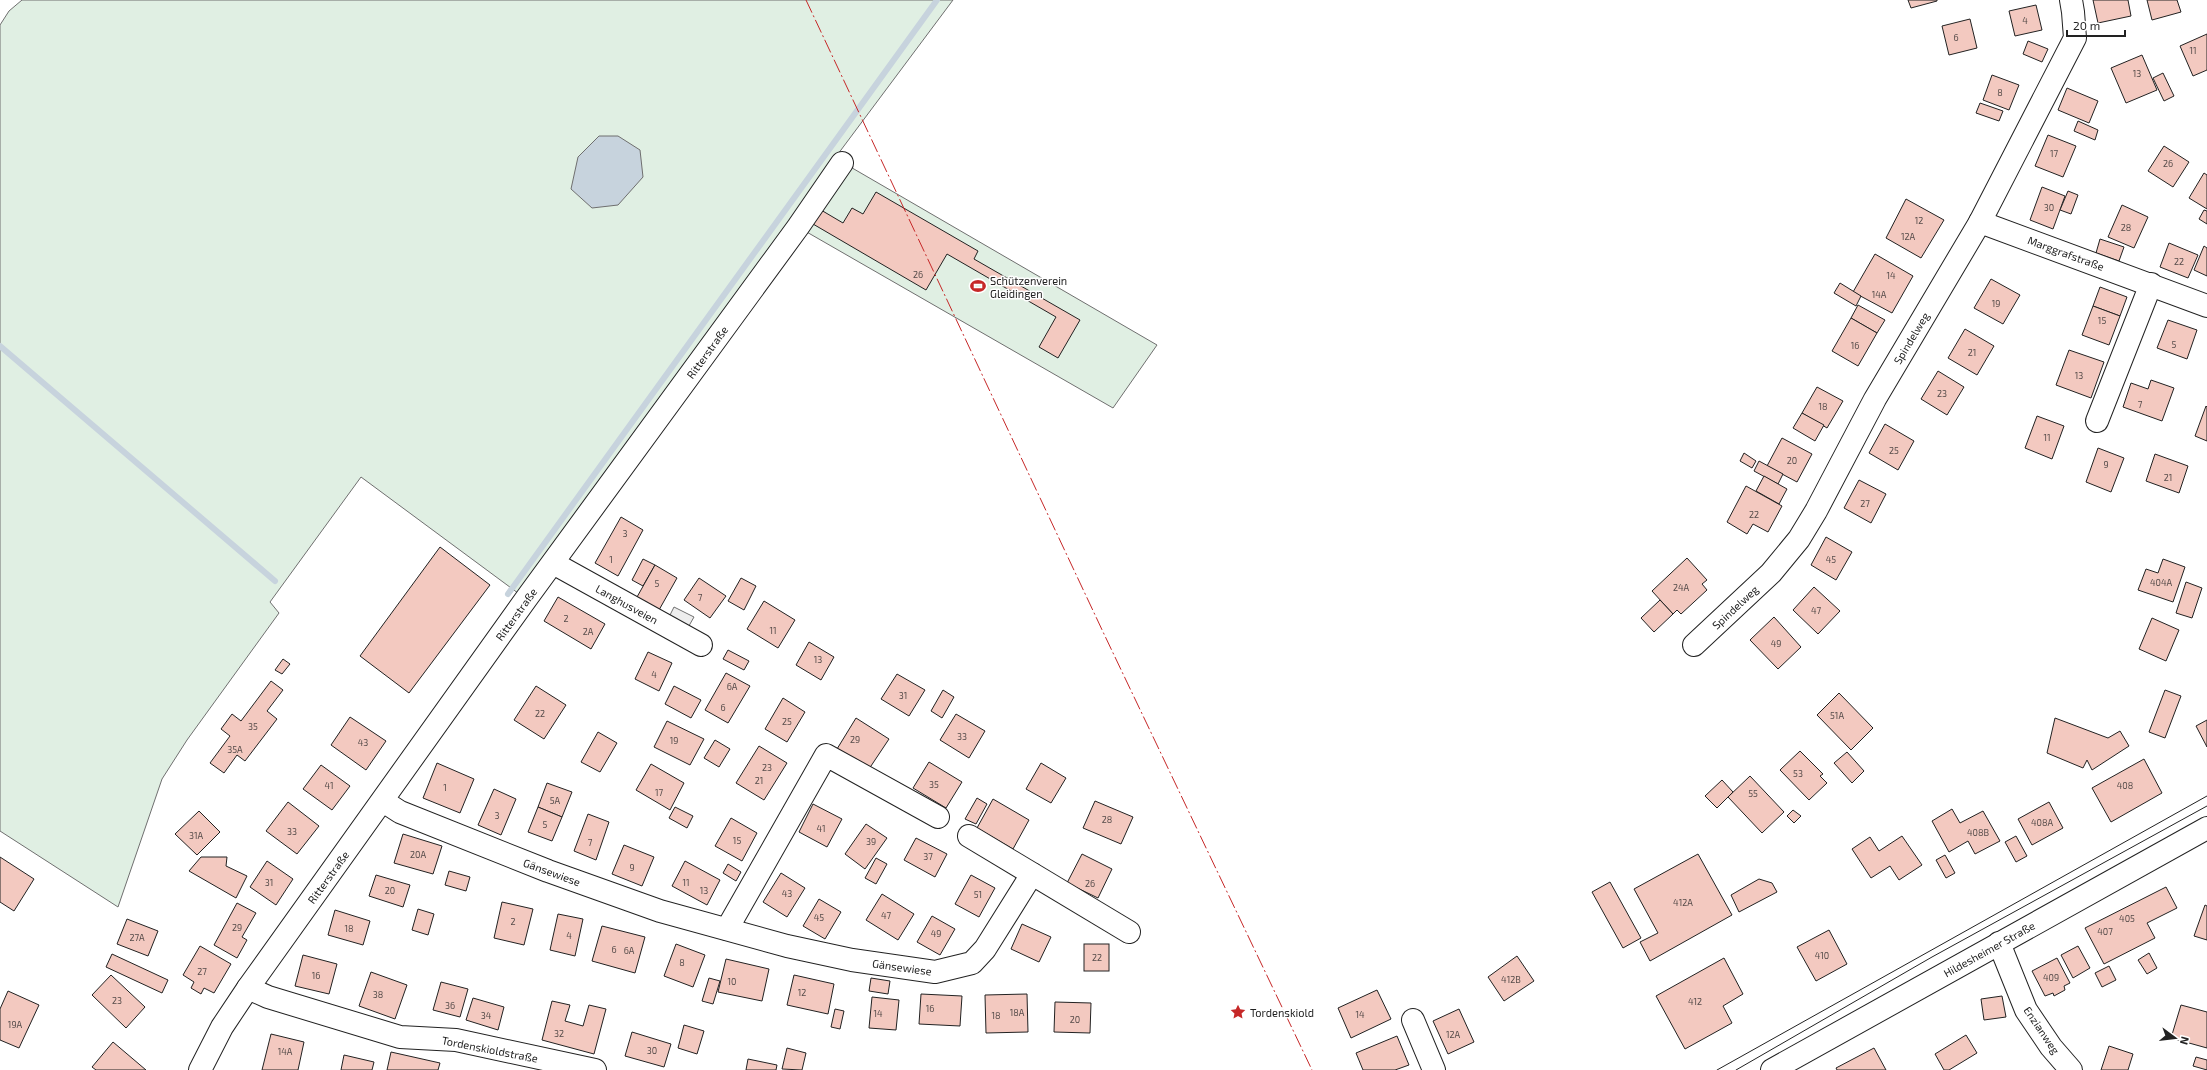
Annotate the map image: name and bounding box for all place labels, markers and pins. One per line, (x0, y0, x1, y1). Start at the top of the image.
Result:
place label: Schützenverein Gleidingen (990, 274, 1067, 300)
sports icon: Schützenverein Gleidingen (969, 277, 987, 295)
place icon: Tordenskiold (1229, 1003, 1247, 1021)
place label: Tordenskiold (1250, 1006, 1314, 1019)

